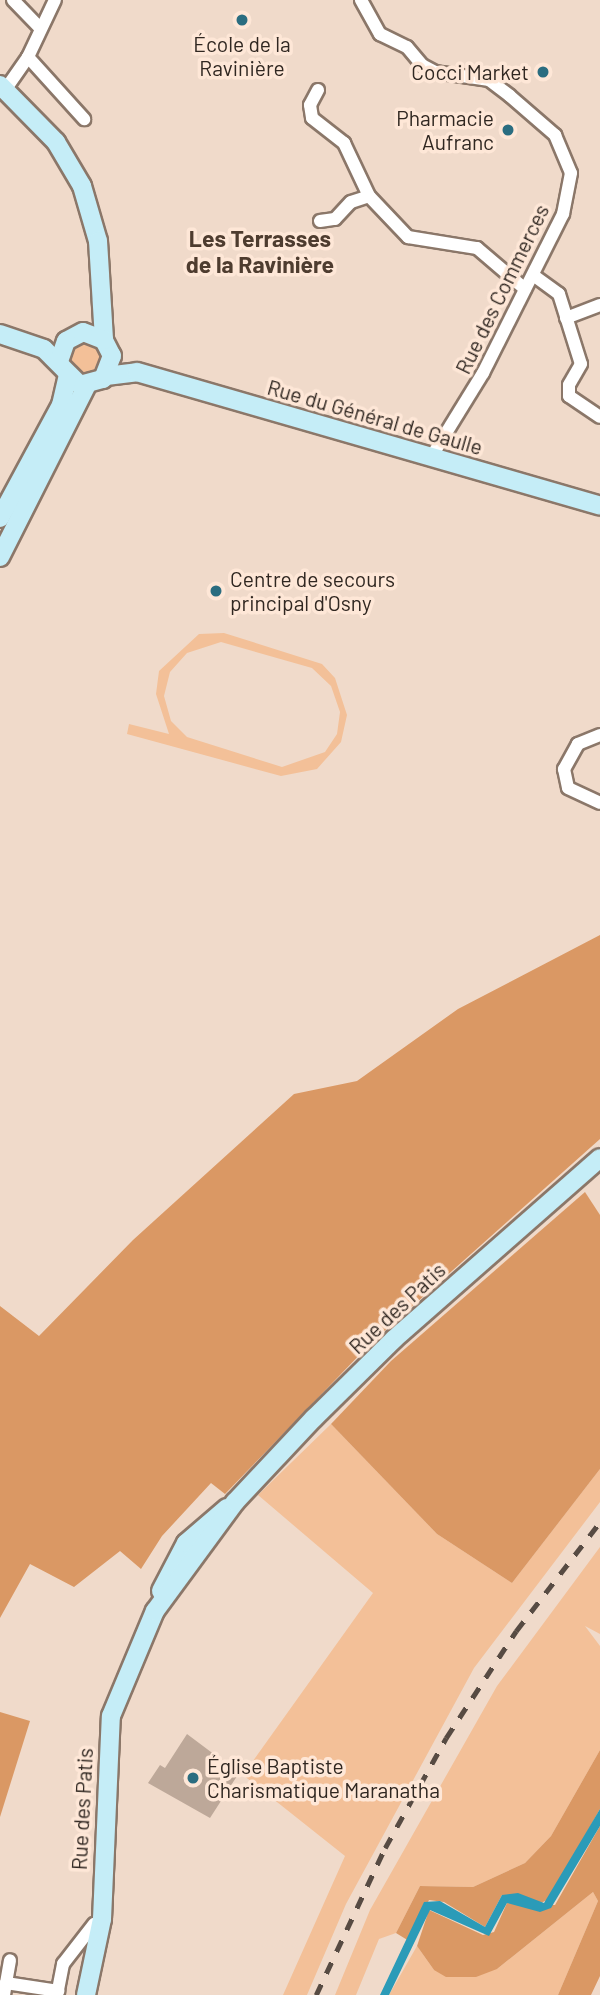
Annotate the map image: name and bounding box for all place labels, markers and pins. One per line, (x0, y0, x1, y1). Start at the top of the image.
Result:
marker: École de la Ravinière (234, 12, 250, 28)
place label: École de la Ravinière (193, 31, 291, 81)
place label: Cocci Market (411, 59, 529, 85)
marker: Cocci Market (535, 64, 551, 80)
place label: Pharmacie Aufranc (396, 105, 494, 155)
marker: Pharmacie Aufranc (500, 122, 516, 138)
place label: Centre de secours principal d'Osny (230, 566, 395, 616)
marker: Centre de secours principal d'Osny (208, 583, 224, 599)
place label: Église Baptiste Charismatique Maranatha (207, 1753, 440, 1803)
marker: Église Baptiste Charismatique Maranatha (185, 1770, 201, 1786)

